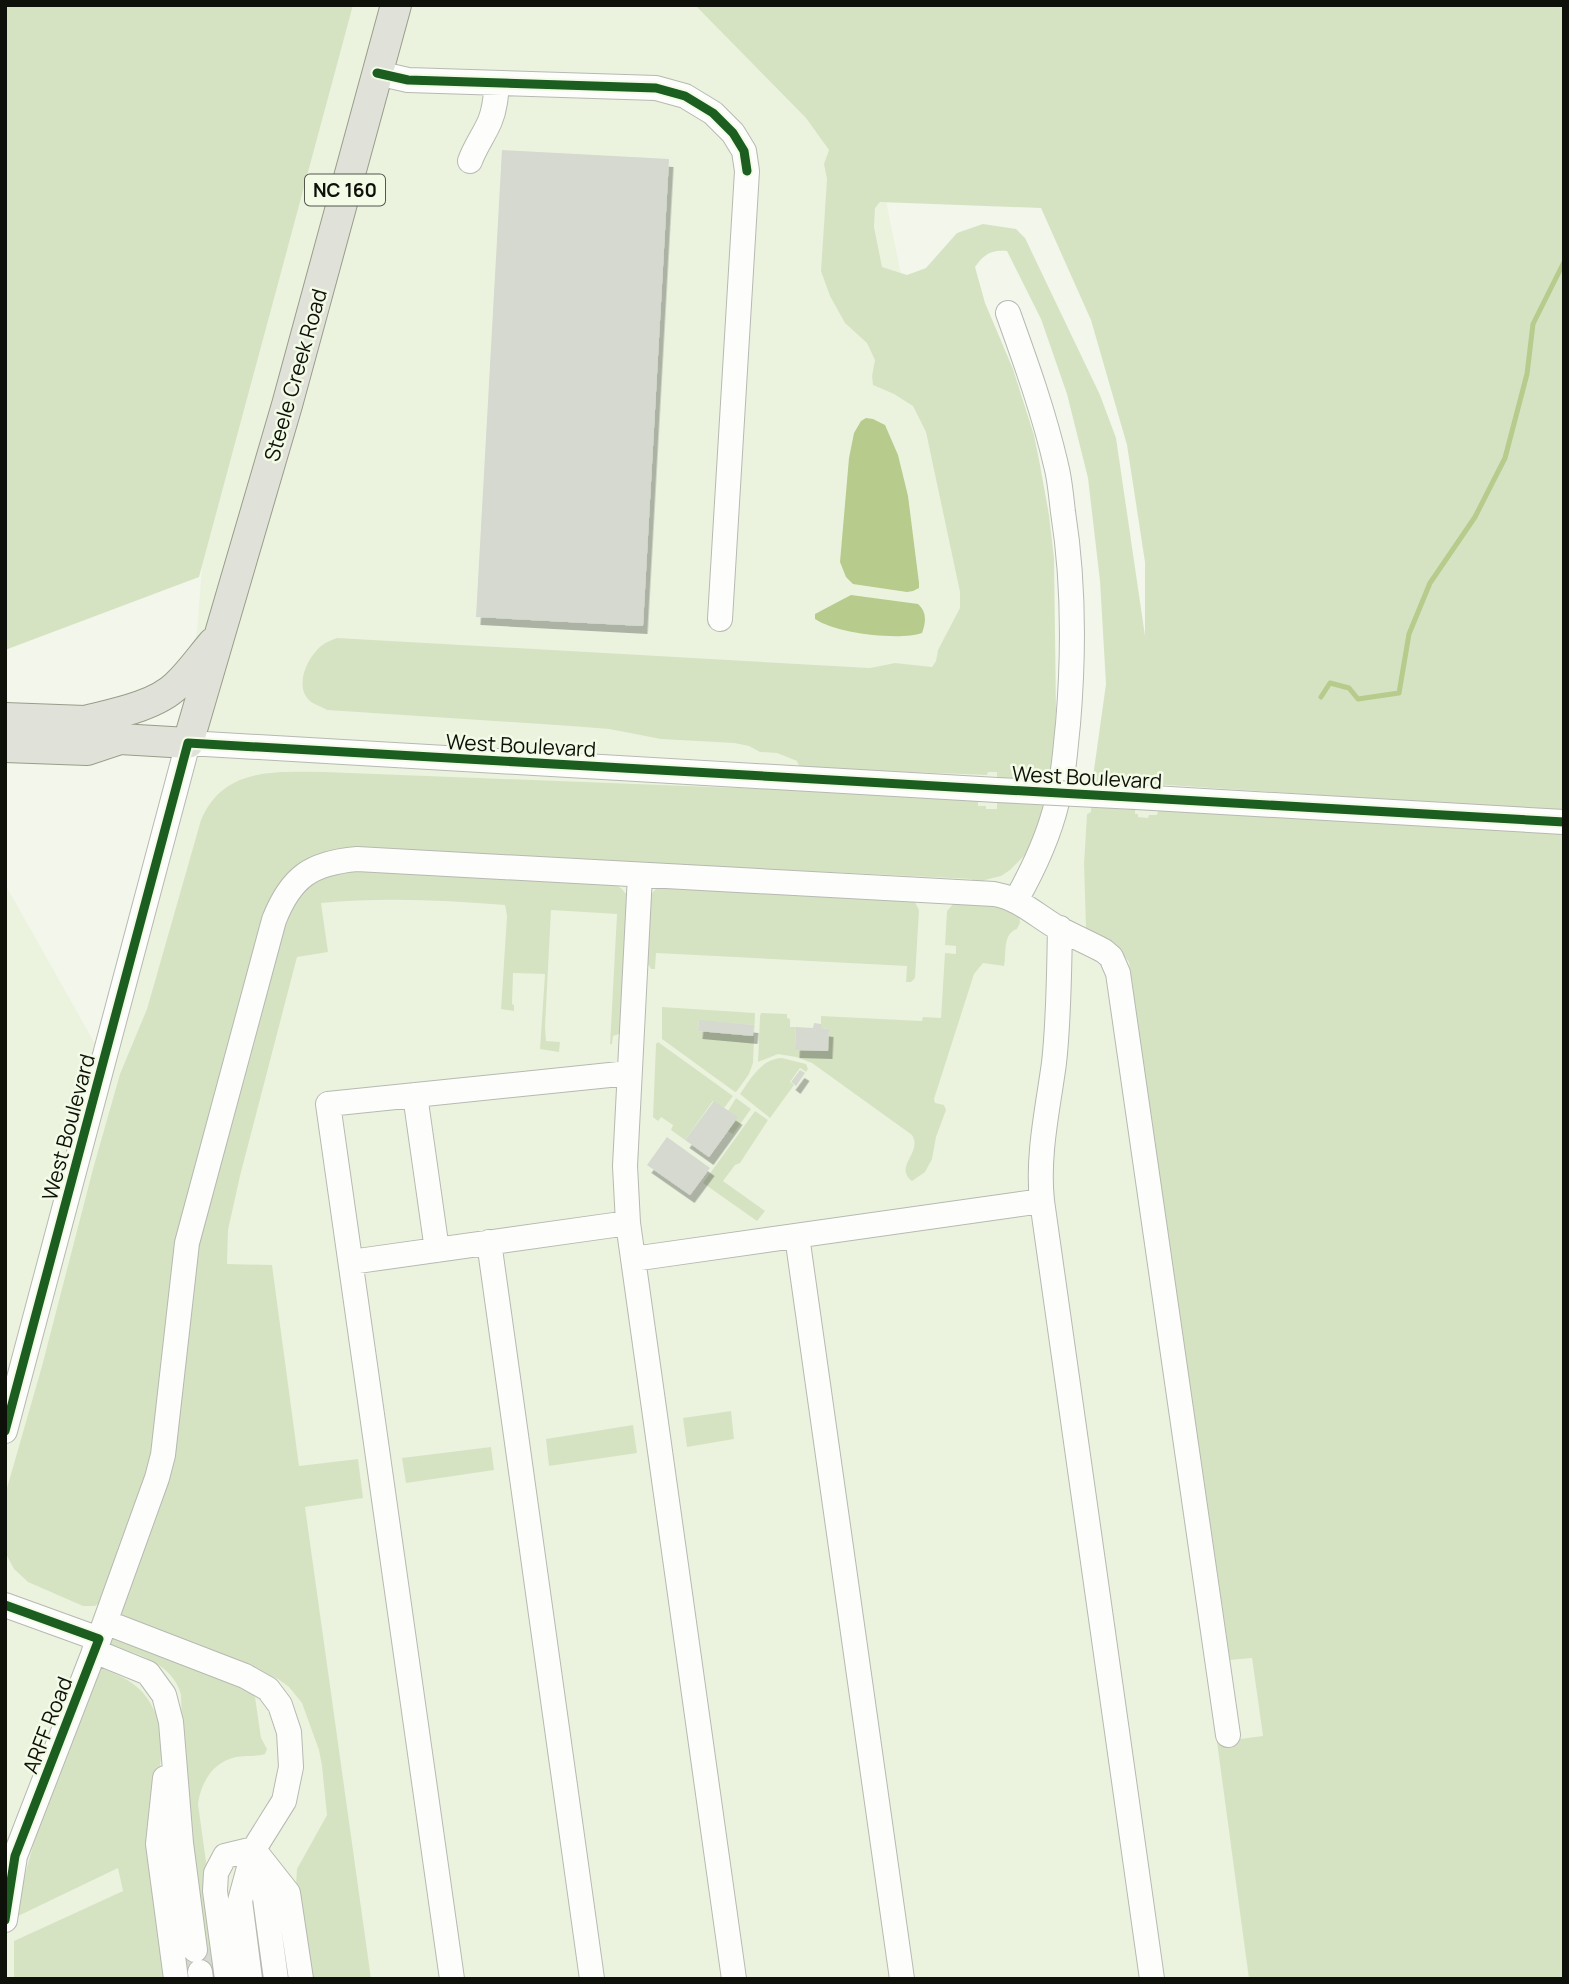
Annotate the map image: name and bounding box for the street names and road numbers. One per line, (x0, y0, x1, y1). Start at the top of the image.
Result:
road number: NC 160 (305, 174, 385, 206)
street label: Steele Creek Road (257, 285, 333, 465)
street label: West Boulevard (445, 727, 597, 763)
street label: West Boulevard (1011, 759, 1163, 795)
street label: West Boulevard (35, 1051, 101, 1203)
street label: ARFF Road (16, 1673, 78, 1777)

